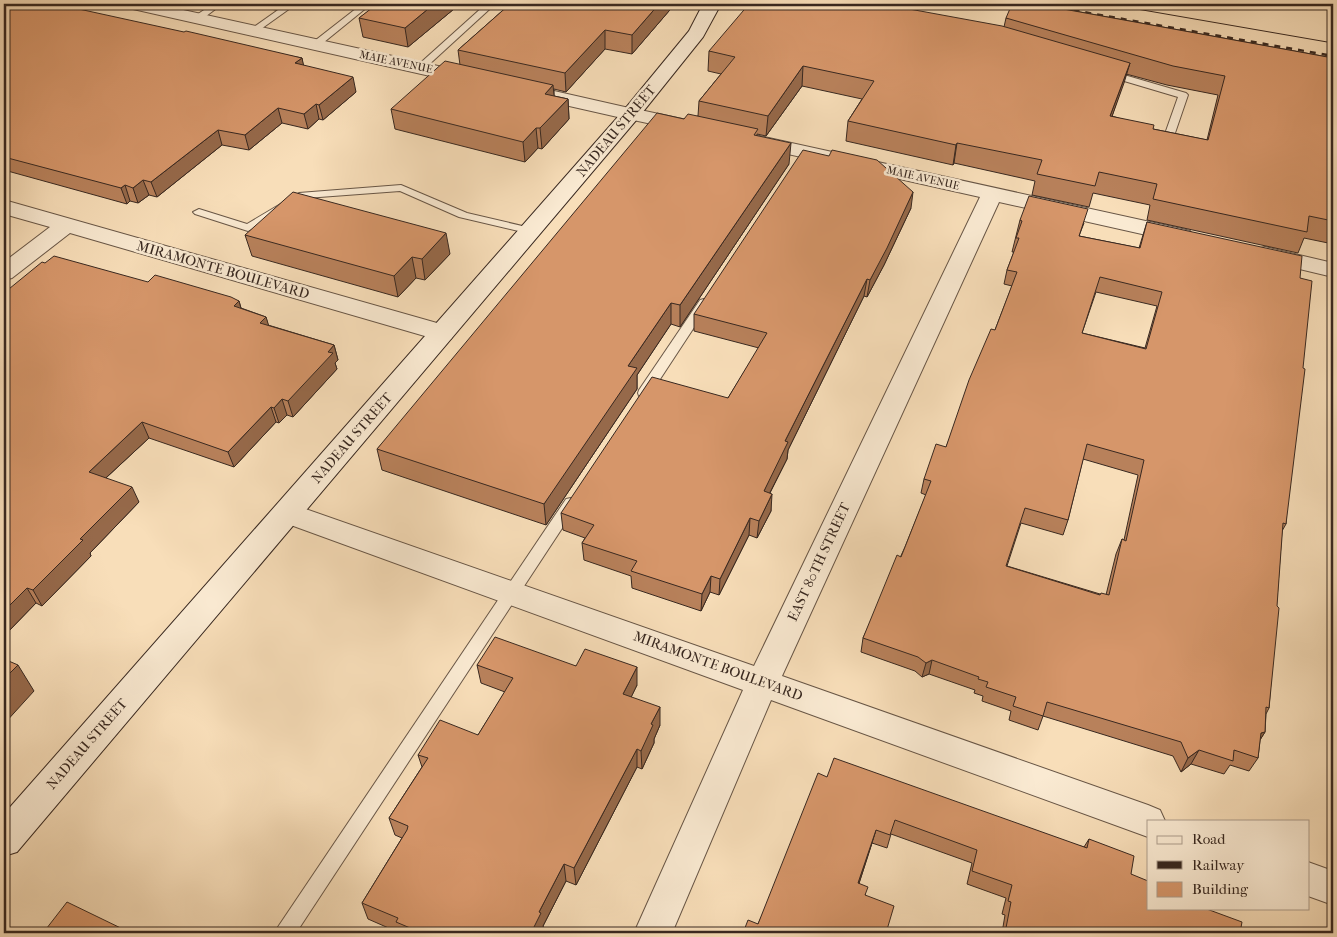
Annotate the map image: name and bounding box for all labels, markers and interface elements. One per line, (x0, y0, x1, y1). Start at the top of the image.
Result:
street label: MAIE AVENUE (358, 48, 434, 76)
street label: NADEAU STREET (573, 81, 660, 180)
street label: MAIE AVENUE (885, 163, 961, 193)
street label: MIRAMONTE BOULEVARD (135, 237, 312, 303)
street label: NADEAU STREET (308, 389, 396, 487)
street label: EAST 80TH STREET (784, 499, 854, 624)
street label: MIRAMONTE BOULEVARD (631, 627, 805, 705)
street label: NADEAU STREET (43, 695, 131, 793)
legend (1147, 820, 1310, 910)
text: Road (1192, 830, 1226, 848)
text: Railway (1192, 856, 1245, 874)
text: Building (1192, 880, 1249, 898)

